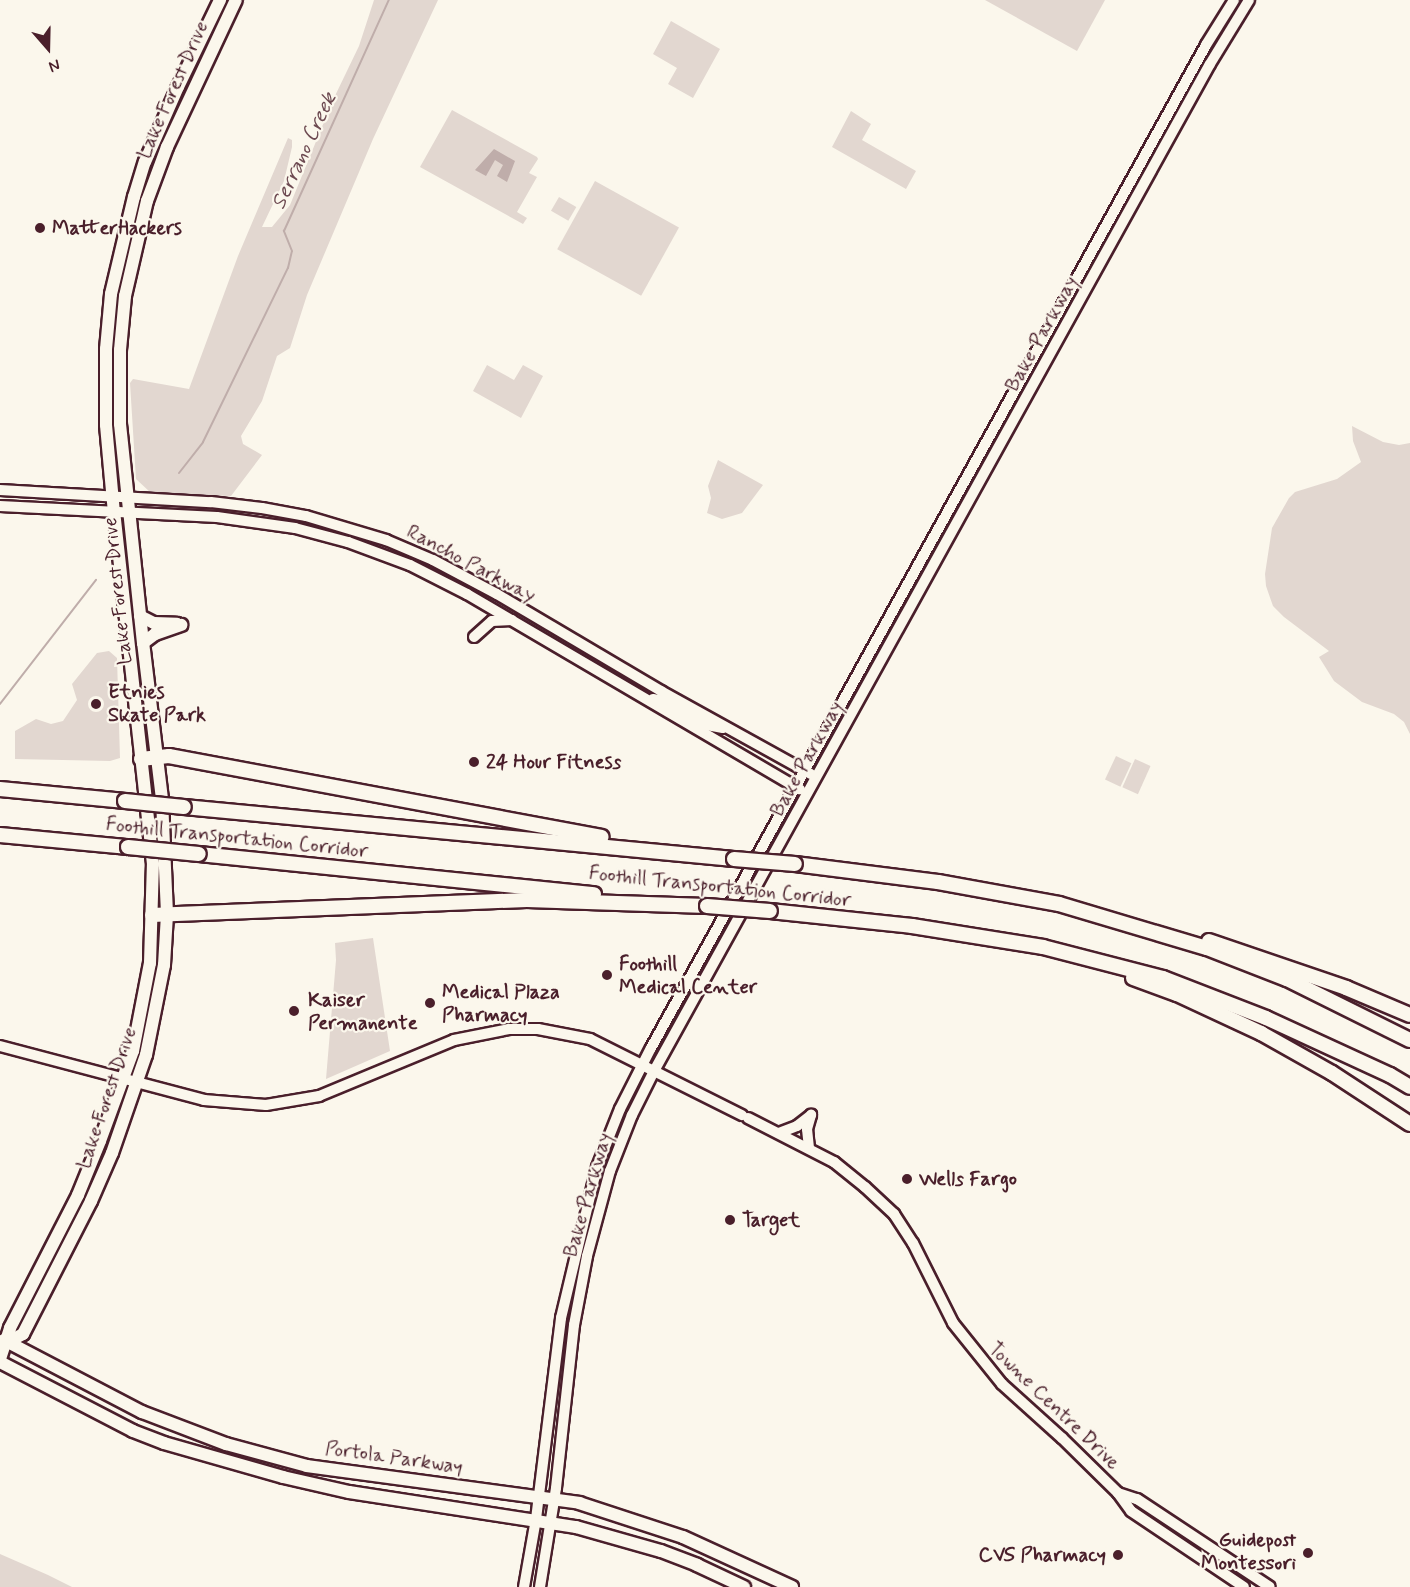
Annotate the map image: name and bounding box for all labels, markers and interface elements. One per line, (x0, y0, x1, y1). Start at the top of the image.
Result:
north arrow (18, 18, 78, 78)
street label: Lake Forest Drive (132, 18, 214, 162)
text: N (46, 54, 63, 77)
water label: Serrano Creek (266, 88, 342, 214)
place label: MatterHackers (52, 216, 182, 240)
marker: MatterHackers (33, 221, 47, 235)
street label: Bake Parkway (1002, 275, 1082, 393)
street label: Lake Forest Drive (98, 516, 138, 666)
street label: Rancho Parkway (403, 520, 539, 608)
place label: Etnies Skate Park (108, 680, 203, 727)
marker: Etnies Skate Park (89, 697, 103, 711)
street label: Bake Parkway (767, 700, 847, 818)
place label: 24 Hour Fitness (486, 750, 621, 774)
marker: 24 Hour Fitness (467, 755, 481, 769)
street label: Foothill Transportation Corridor (101, 812, 373, 864)
street label: Foothill Transportation Corridor (584, 861, 856, 913)
place label: Foothill Medical Center (619, 952, 753, 999)
marker: Foothill Medical Center (600, 968, 614, 982)
place label: Medical Plaza Pharmacy (442, 980, 561, 1027)
place label: Kaiser Permanente (308, 988, 417, 1035)
marker: Medical Plaza Pharmacy (423, 996, 437, 1010)
marker: Kaiser Permanente (285, 1002, 303, 1020)
street label: Lake Forest Drive (72, 1024, 142, 1172)
street label: Bake Parkway (560, 1133, 616, 1257)
place label: Wells Fargo (919, 1167, 1016, 1191)
marker: Wells Fargo (900, 1172, 914, 1186)
place label: Target (742, 1208, 800, 1232)
marker: Target (723, 1213, 737, 1227)
street label: Towne Centre Drive (984, 1337, 1124, 1475)
street label: Portola Parkway (324, 1436, 464, 1480)
place label: Guidepost Montessori (1201, 1529, 1296, 1576)
place label: CVS Pharmacy (978, 1543, 1106, 1567)
marker: Guidepost Montessori (1301, 1546, 1315, 1560)
marker: CVS Pharmacy (1111, 1548, 1125, 1562)

